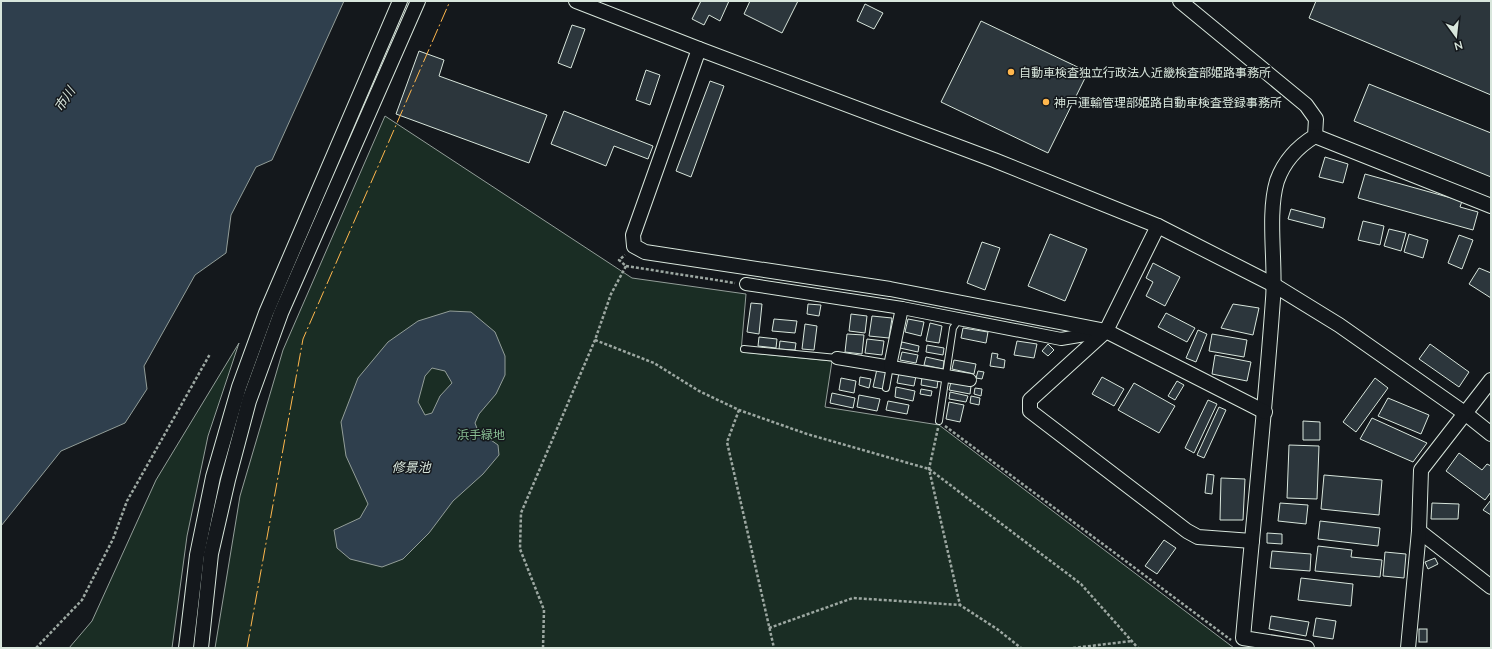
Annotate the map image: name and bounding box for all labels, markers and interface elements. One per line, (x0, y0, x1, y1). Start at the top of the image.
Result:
north arrow (1436, 16, 1476, 56)
text: N (1453, 38, 1464, 53)
place label: 自動車検査独立行政法人近畿検査部姫路事務所 (1019, 65, 1271, 80)
marker: 自動車検査独立行政法人近畿検査部姫路事務所 (1006, 67, 1016, 77)
water label: 市川 (50, 82, 79, 114)
place label: 神戸運輸管理部姫路自動車検査登録事務所 (1054, 95, 1282, 110)
marker: 神戸運輸管理部姫路自動車検査登録事務所 (1041, 97, 1051, 107)
park label: 浜手緑地 (457, 427, 505, 442)
water label: 修景池 (391, 459, 432, 475)

